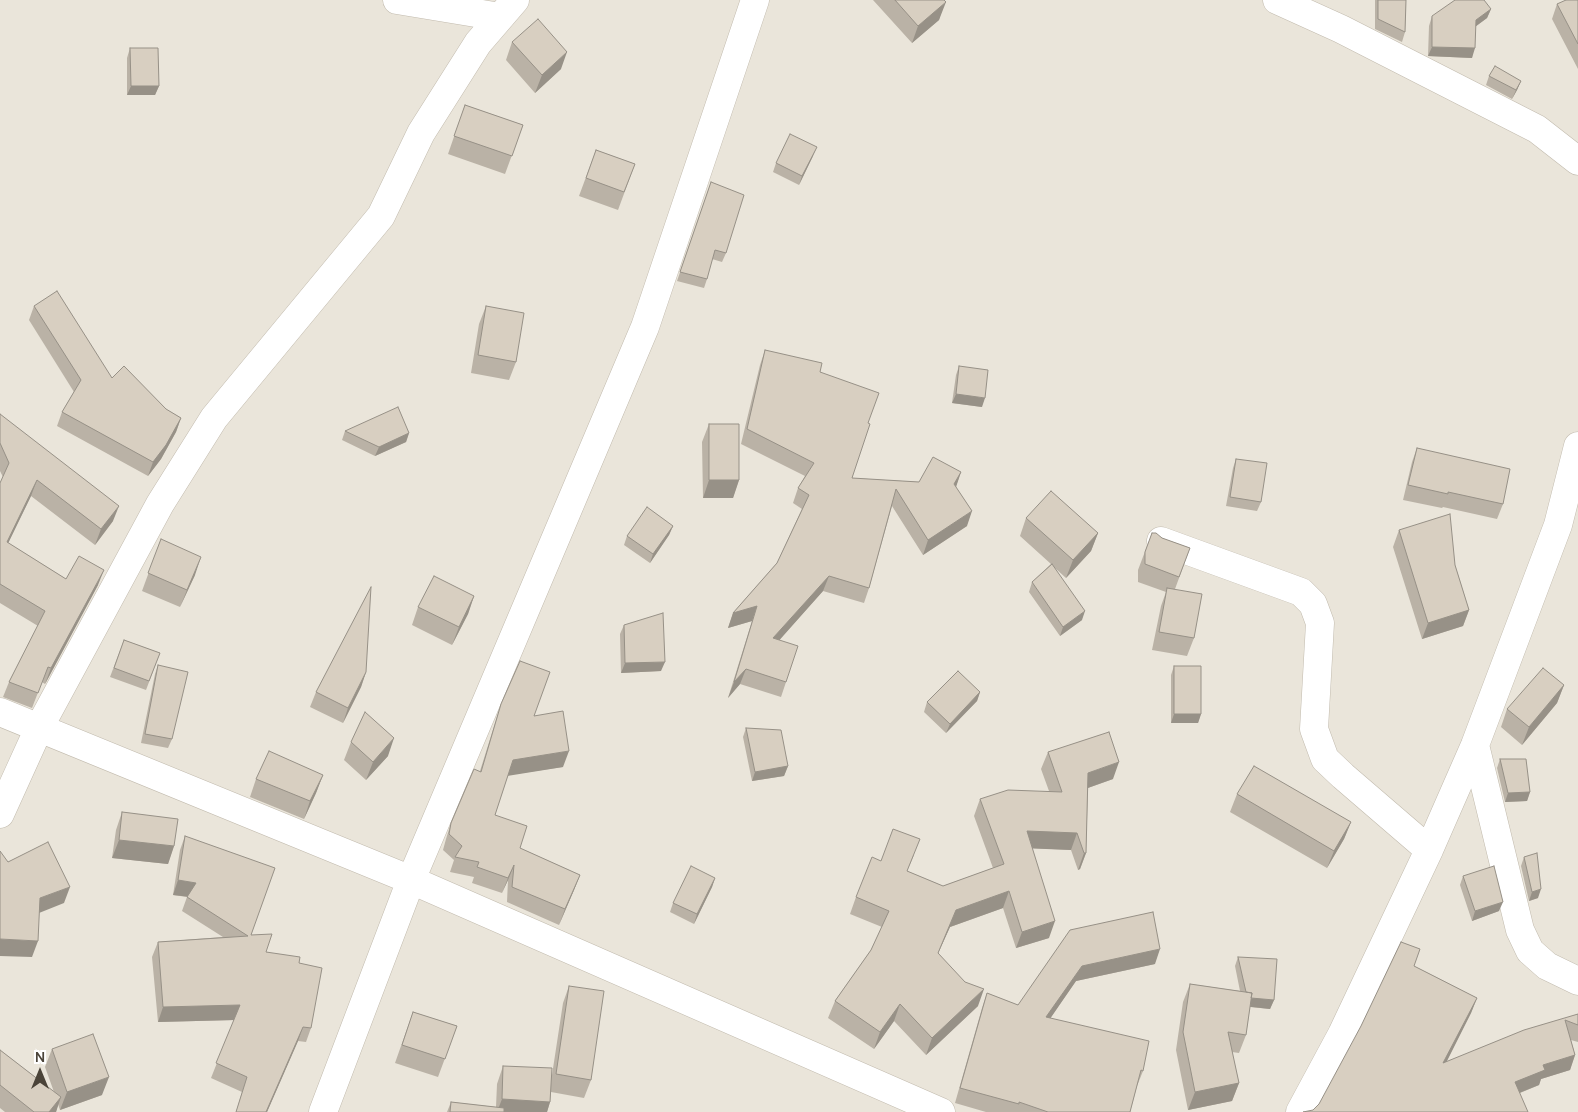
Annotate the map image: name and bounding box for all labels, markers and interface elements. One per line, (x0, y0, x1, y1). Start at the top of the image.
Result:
north arrow (15, 1047, 65, 1097)
text: N (35, 1047, 45, 1066)

